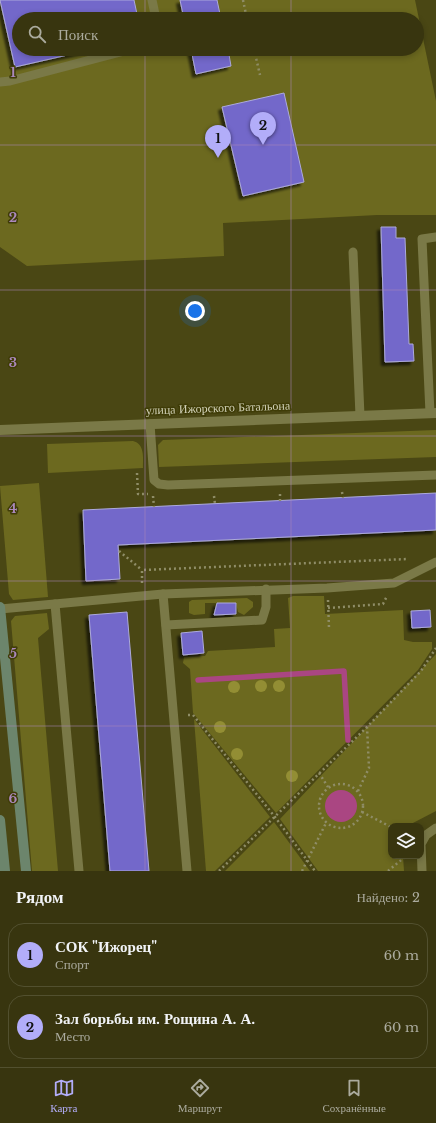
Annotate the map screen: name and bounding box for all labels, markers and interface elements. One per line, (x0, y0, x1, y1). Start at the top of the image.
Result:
search box (12, 12, 424, 56)
icon: search (26, 23, 48, 45)
text: Поиск (58, 25, 98, 44)
text: 1 (10, 64, 16, 81)
pin: 2 (250, 112, 276, 145)
pin: 1 (205, 125, 231, 158)
text: 2 (9, 209, 17, 226)
your location (185, 301, 205, 321)
text: 3 (9, 354, 17, 371)
street label: улица Ижорского Батальона (146, 397, 291, 418)
text: 4 (9, 500, 18, 517)
text: 5 (9, 645, 17, 662)
text: 6 (9, 790, 18, 807)
map controls (388, 823, 424, 859)
button: layers (388, 823, 424, 859)
text: Рядом (16, 887, 64, 908)
text: Найдено: 2 (357, 889, 420, 906)
text: СОК "Ижорец" (55, 937, 157, 956)
text: 1 (27, 947, 33, 964)
text: 60 m (384, 947, 419, 964)
text: Спорт (55, 956, 89, 973)
text: Зал борьбы им. Рощина А. А. (55, 1009, 255, 1028)
text: 2 (26, 1019, 34, 1036)
text: 60 m (384, 1019, 419, 1036)
text: Место (55, 1028, 90, 1045)
tab: Карта (50, 1077, 77, 1115)
tab: Маршрут (178, 1077, 222, 1115)
tab: Сохранённые (323, 1077, 386, 1115)

